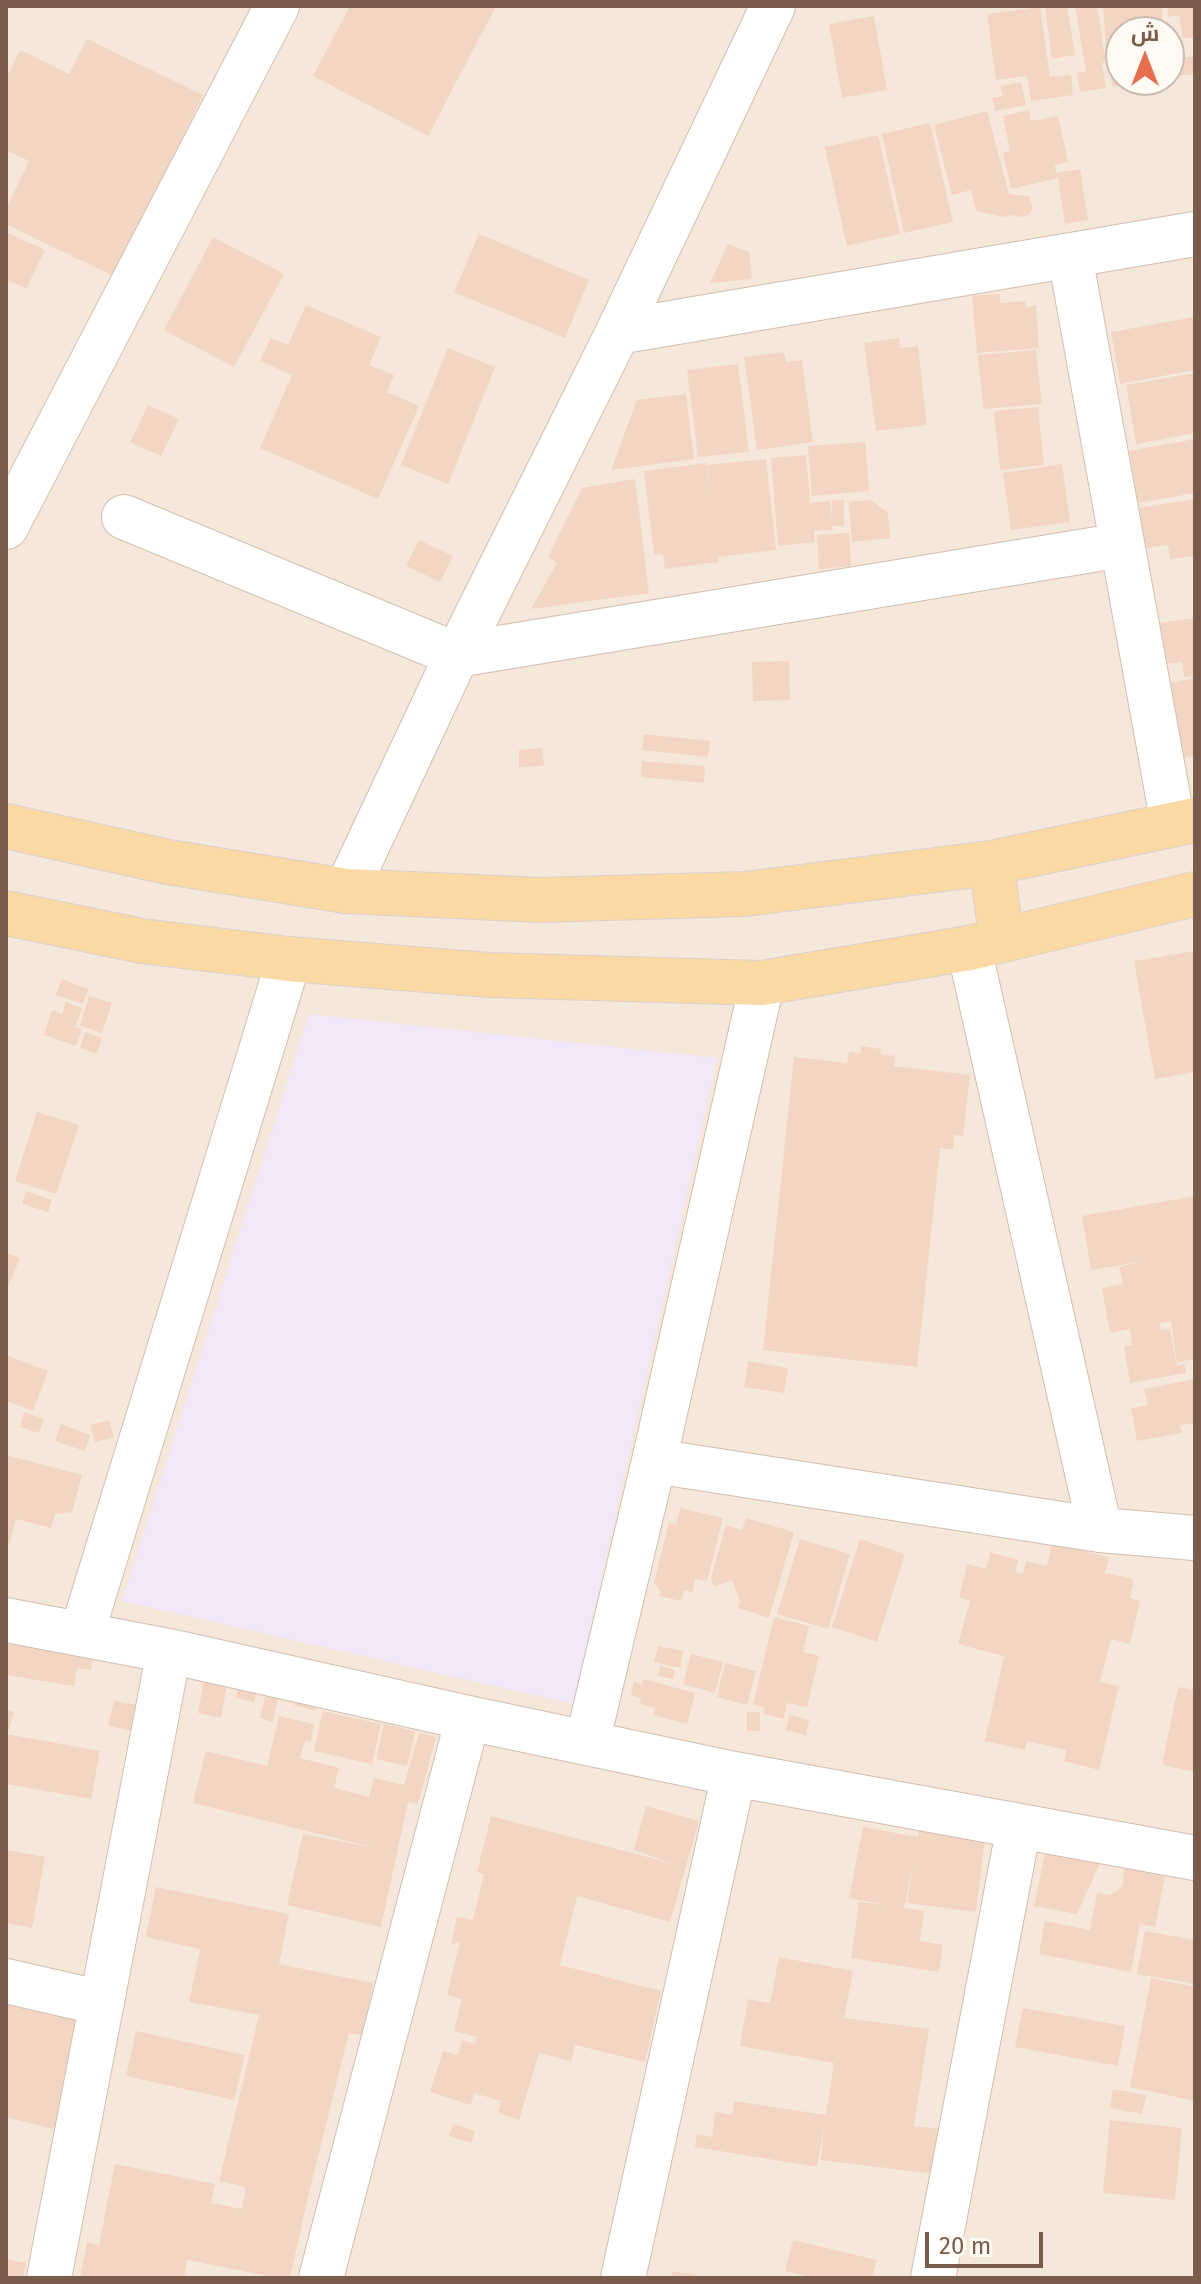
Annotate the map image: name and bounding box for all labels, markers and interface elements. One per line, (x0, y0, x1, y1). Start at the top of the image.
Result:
north arrow (1105, 16, 1185, 96)
text: ش (1131, 20, 1159, 47)
scale bar (929, 2216, 1047, 2266)
text: 20 m (939, 2232, 991, 2260)

